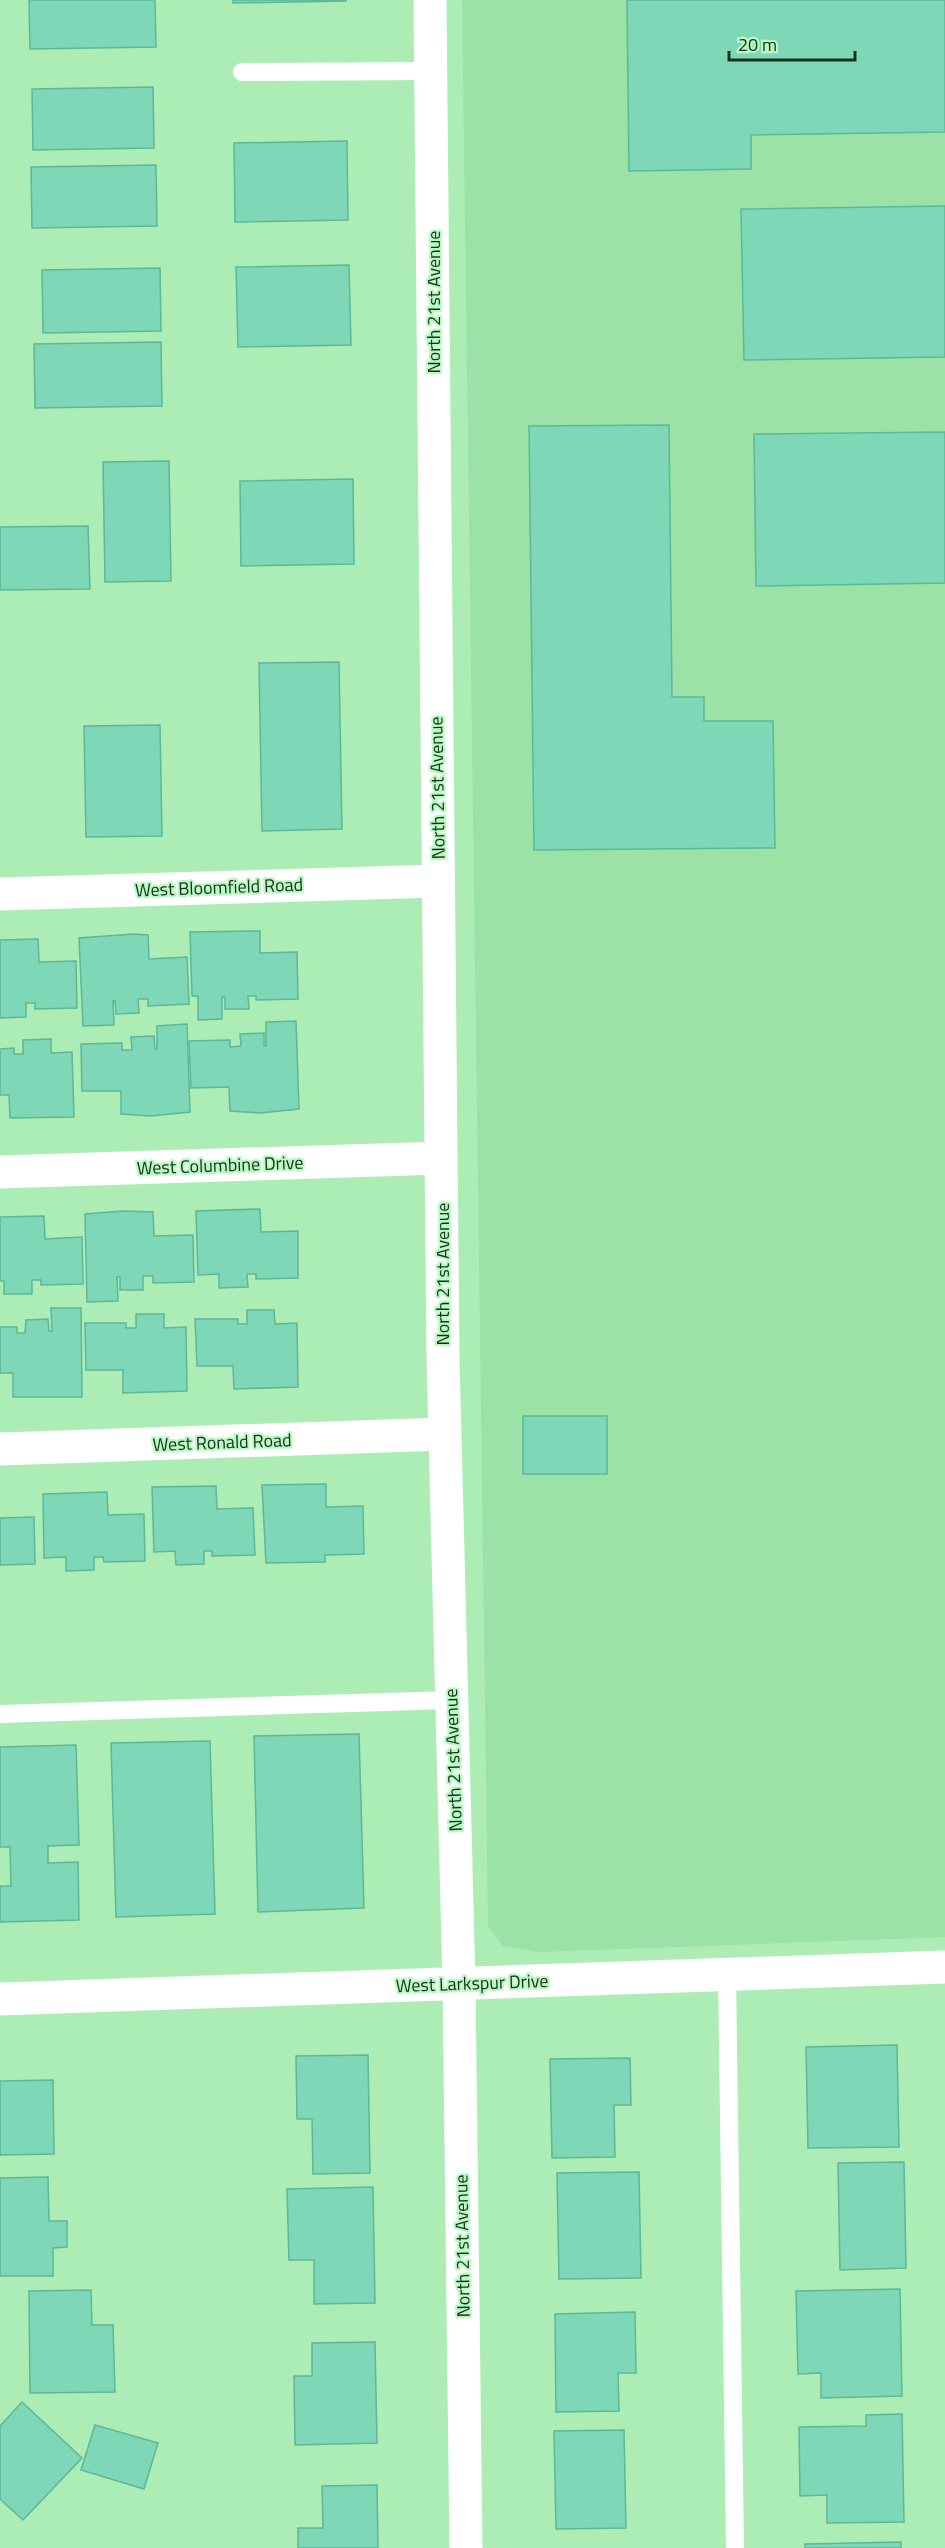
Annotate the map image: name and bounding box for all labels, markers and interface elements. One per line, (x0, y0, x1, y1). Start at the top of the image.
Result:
scale bar (729, 24, 855, 62)
text: 20 m (738, 31, 777, 58)
street label: North 21st Avenue (420, 231, 447, 373)
street label: North 21st Avenue (422, 716, 452, 860)
street label: West Bloomfield Road (134, 871, 304, 903)
street label: West Columbine Drive (136, 1149, 304, 1181)
street label: North 21st Avenue (429, 1203, 456, 1345)
street label: West Ronald Road (152, 1426, 292, 1458)
street label: North 21st Avenue (437, 1688, 469, 1832)
street label: West Larkspur Drive (395, 1967, 549, 1999)
street label: North 21st Avenue (447, 2174, 477, 2318)

